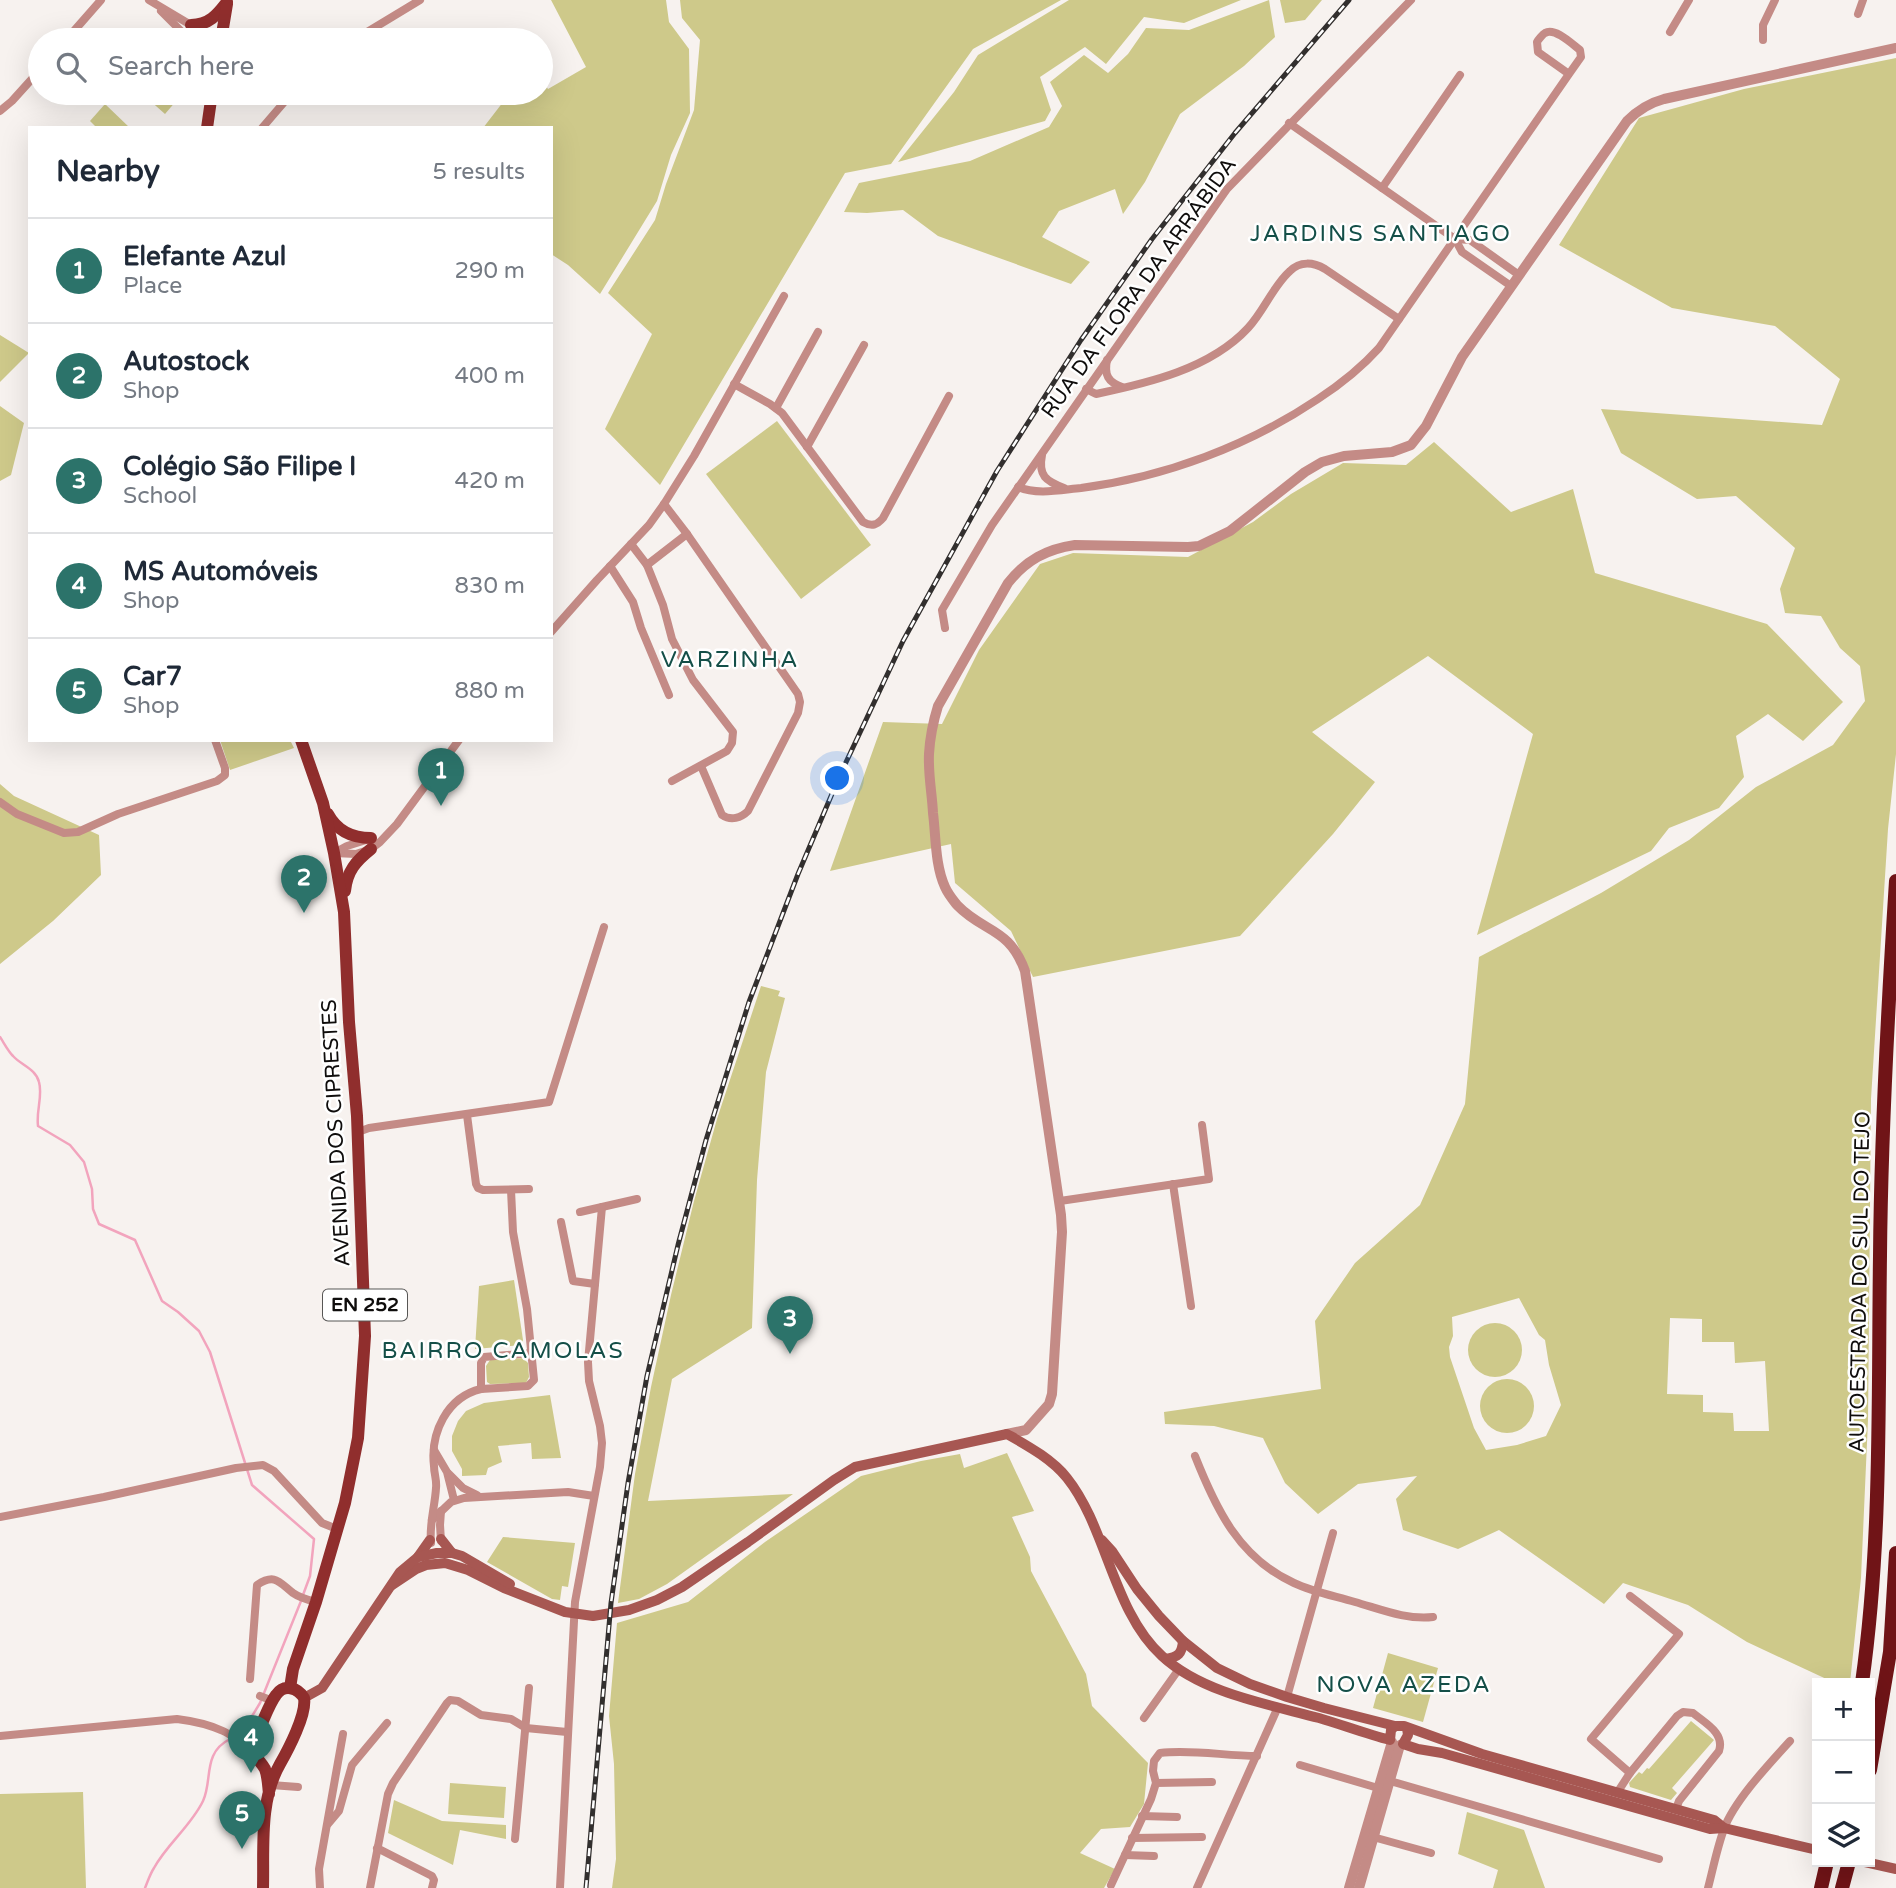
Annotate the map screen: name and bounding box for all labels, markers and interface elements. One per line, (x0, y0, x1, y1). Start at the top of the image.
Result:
search box (28, 28, 553, 105)
icon: search (52, 48, 90, 86)
text: Search here (108, 51, 254, 82)
text: Nearby (56, 153, 160, 190)
street label: RUA DA FLORA DA ARRÁBIDA (1036, 153, 1242, 423)
text: 5 results (432, 158, 525, 186)
district label: JARDINS SANTIAGO (1250, 220, 1512, 248)
text: Elefante Azul (123, 241, 286, 272)
text: 1 (72, 257, 86, 285)
text: 290 m (455, 257, 525, 285)
text: Place (123, 272, 182, 300)
text: Autostock (123, 346, 249, 377)
text: 2 (72, 362, 86, 390)
text: 400 m (455, 362, 525, 390)
text: Shop (123, 377, 180, 405)
text: Colégio São Filipe I (123, 451, 357, 482)
text: 3 (72, 467, 86, 495)
text: 420 m (455, 467, 525, 495)
text: School (123, 482, 197, 510)
text: MS Automóveis (123, 556, 318, 587)
text: 4 (72, 572, 86, 600)
text: 830 m (455, 572, 525, 600)
text: Shop (123, 587, 180, 615)
district label: VARZINHA (661, 646, 799, 674)
text: Car7 (123, 661, 182, 692)
text: 5 (72, 677, 86, 705)
text: 880 m (455, 677, 525, 705)
text: Shop (123, 692, 180, 720)
pin: 1 (418, 748, 464, 806)
your location (820, 761, 854, 795)
pin: 2 (281, 855, 327, 913)
street label: AVENIDA DOS CIPRESTES (317, 999, 355, 1267)
street label: AUTOESTRADA DO SUL DO TEJO (1845, 1111, 1875, 1453)
road number: EN 252 (323, 1289, 407, 1320)
pin: 3 (767, 1296, 813, 1354)
district label: BAIRRO CAMOLAS (381, 1337, 625, 1365)
district label: NOVA AZEDA (1316, 1671, 1492, 1699)
map controls (1812, 1678, 1875, 1867)
button: + (1812, 1678, 1875, 1741)
pin: 4 (228, 1715, 274, 1773)
button: − (1812, 1741, 1875, 1804)
pin: 5 (219, 1791, 265, 1849)
button: layers (1812, 1804, 1875, 1867)

